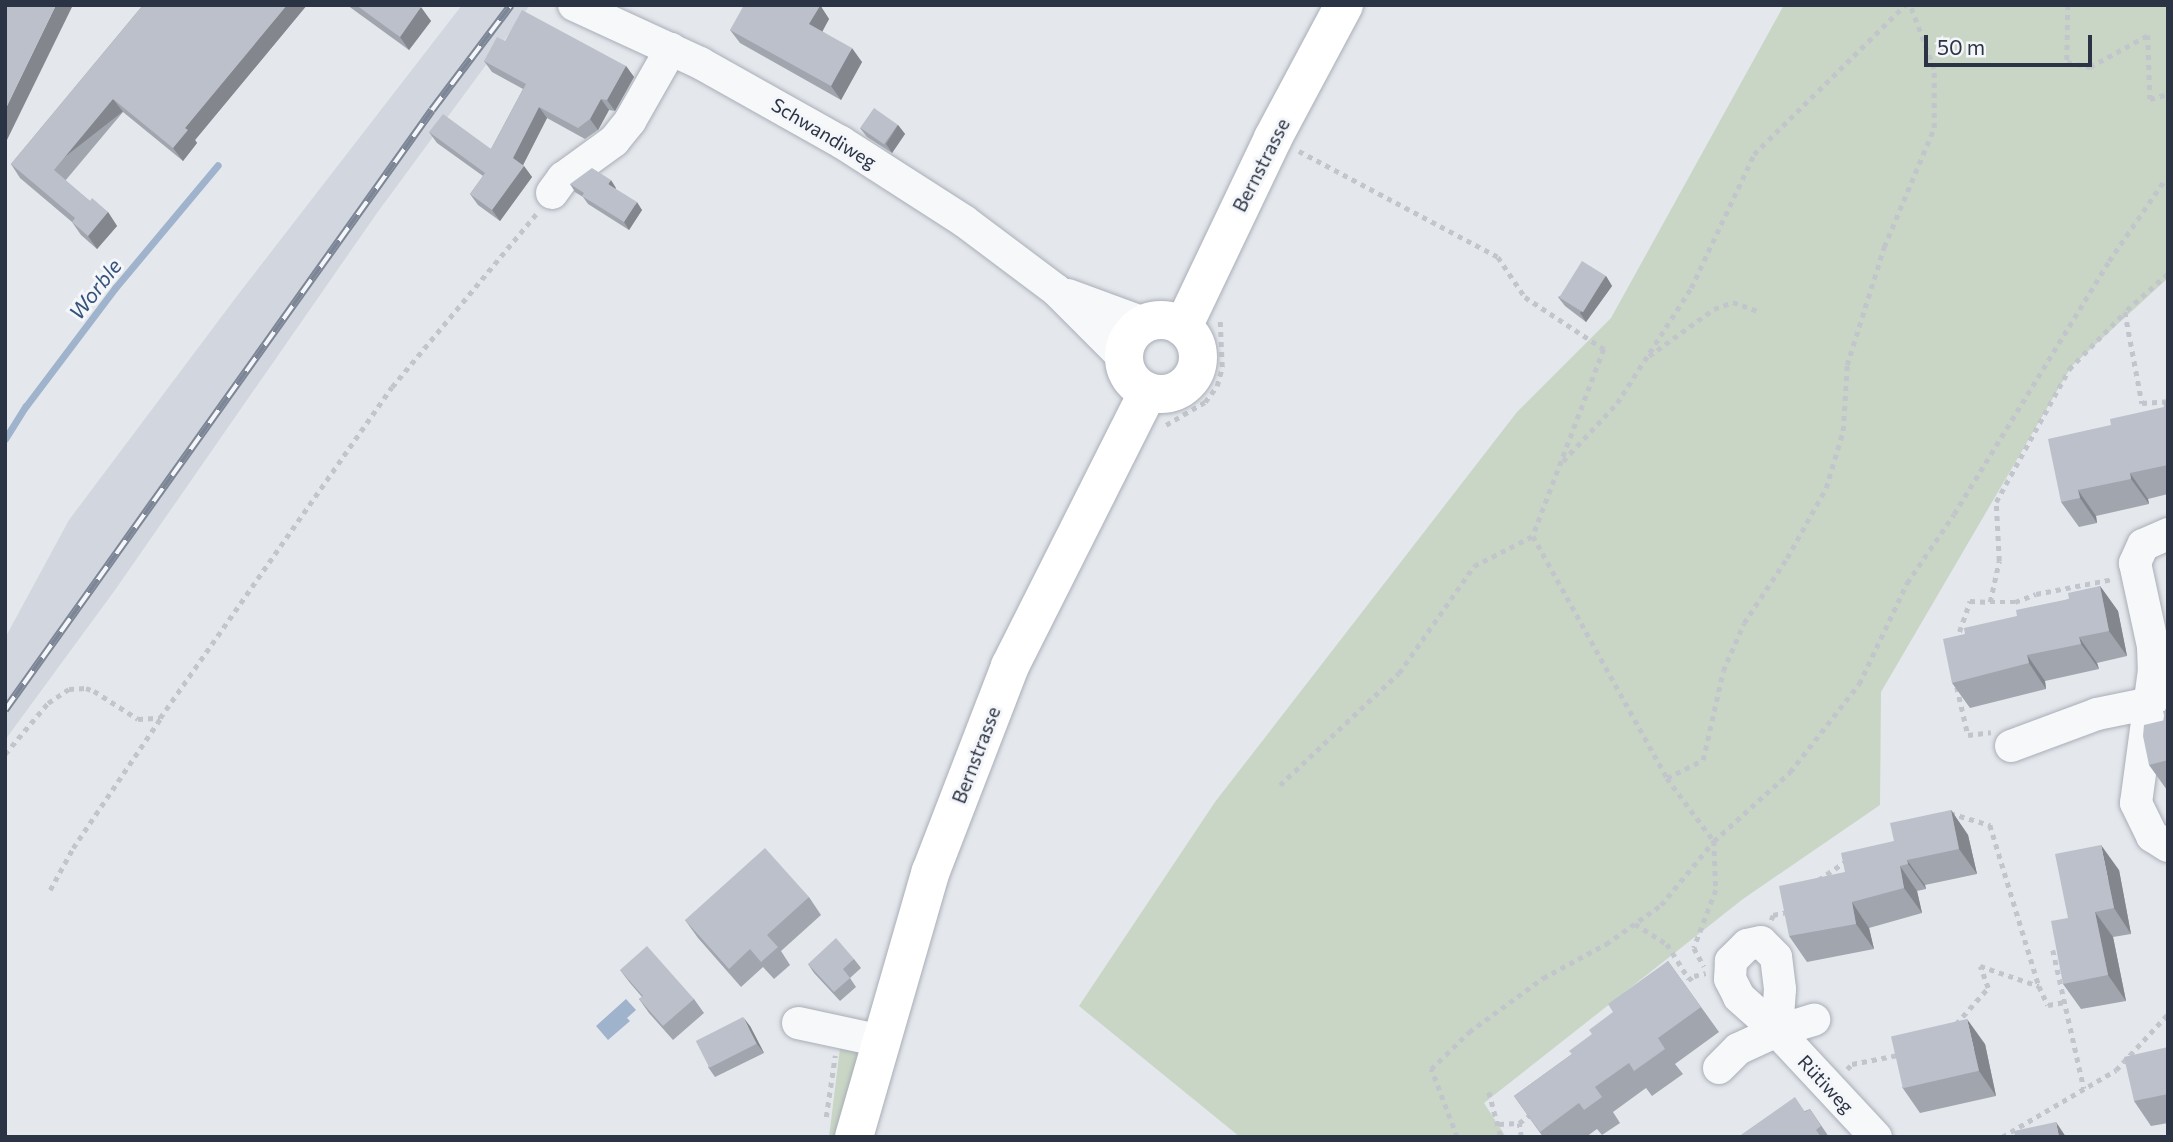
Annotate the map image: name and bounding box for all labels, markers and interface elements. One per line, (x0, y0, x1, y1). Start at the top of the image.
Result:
scale bar (1928, 21, 2096, 65)
text: 50 m (1937, 34, 1985, 59)
street label: Schwandiweg (768, 93, 880, 173)
street label: Bernstrasse (1228, 114, 1294, 216)
water label: Worble (64, 254, 126, 324)
street label: Bernstrasse (947, 703, 1005, 807)
street label: Rütiweg (1793, 1050, 1859, 1118)

